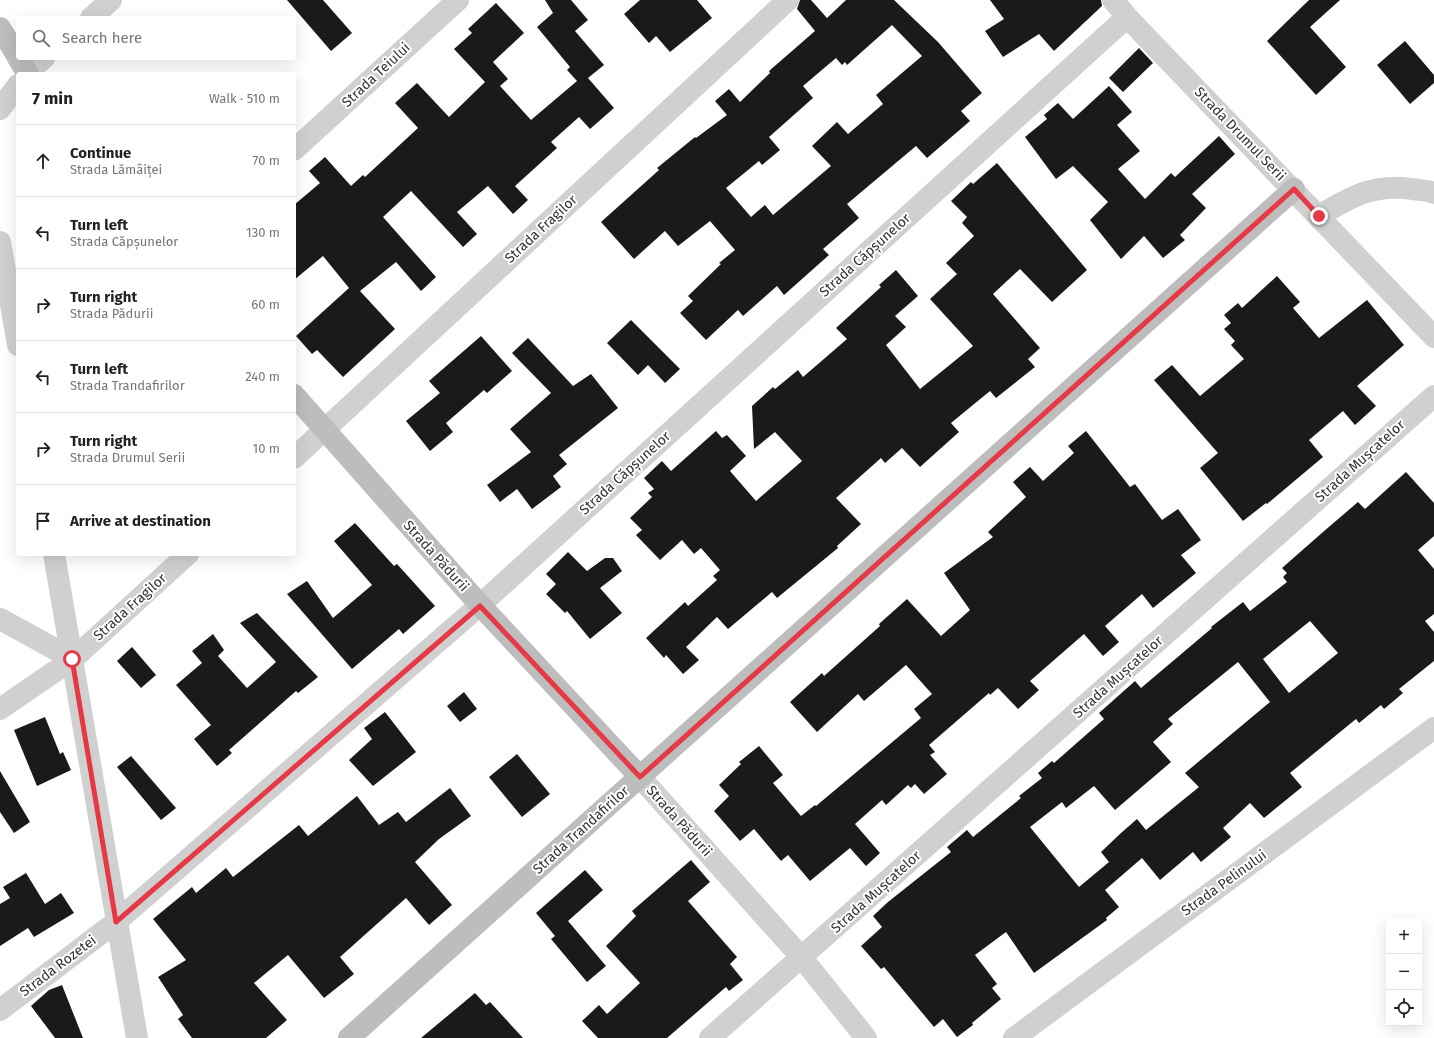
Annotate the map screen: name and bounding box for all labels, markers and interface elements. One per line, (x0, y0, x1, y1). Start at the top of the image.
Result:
search box (16, 16, 296, 60)
icon: search (30, 27, 52, 49)
text: Search here (62, 29, 142, 47)
street label: Strada Teiului (338, 39, 414, 111)
street label: Strada Drumul Serii (1191, 83, 1289, 185)
text: 7 min (32, 88, 73, 109)
text: Walk · 510 m (209, 91, 280, 106)
text: Continue (70, 144, 131, 162)
icon: ahead (32, 150, 54, 172)
text: 70 m (253, 153, 280, 168)
text: Strada Lămâiței (70, 162, 162, 177)
street label: Strada Fragilor (501, 191, 581, 267)
route end (1310, 207, 1328, 225)
street label: Strada Căpșunelor (816, 209, 915, 301)
text: Turn left (70, 216, 128, 234)
icon: left (32, 222, 54, 244)
text: 130 m (246, 225, 280, 240)
text: Strada Căpșunelor (70, 234, 178, 249)
text: Turn right (70, 288, 137, 306)
icon: right (32, 294, 54, 316)
text: 60 m (251, 297, 280, 312)
text: Strada Pădurii (70, 306, 153, 321)
text: Turn left (70, 360, 128, 378)
icon: left (32, 366, 54, 388)
text: 240 m (245, 369, 280, 384)
text: Strada Trandafirilor (70, 378, 185, 393)
street label: Strada Mușcatelor (1312, 416, 1409, 506)
street label: Strada Căpșunelor (576, 427, 675, 519)
text: Turn right (70, 432, 137, 450)
icon: right (32, 438, 54, 460)
text: 10 m (253, 441, 280, 456)
text: Strada Drumul Serii (70, 450, 185, 465)
icon: arrive (32, 510, 54, 532)
text: Arrive at destination (70, 512, 211, 530)
street label: Strada Pădurii (400, 517, 472, 595)
street label: Strada Fragilor (90, 569, 171, 644)
street label: Strada Mușcatelor (1070, 632, 1167, 722)
route start (63, 650, 81, 668)
street label: Strada Trandafirilor (529, 782, 633, 878)
street label: Strada Pădurii (643, 782, 715, 860)
street label: Strada Pelinului (1178, 846, 1270, 920)
street label: Strada Mușcatelor (828, 847, 925, 937)
map controls (1386, 918, 1422, 1026)
button: + (1386, 918, 1422, 954)
street label: Strada Rozetei (16, 932, 100, 1000)
button: − (1386, 954, 1422, 990)
button: locate (1386, 990, 1422, 1026)

